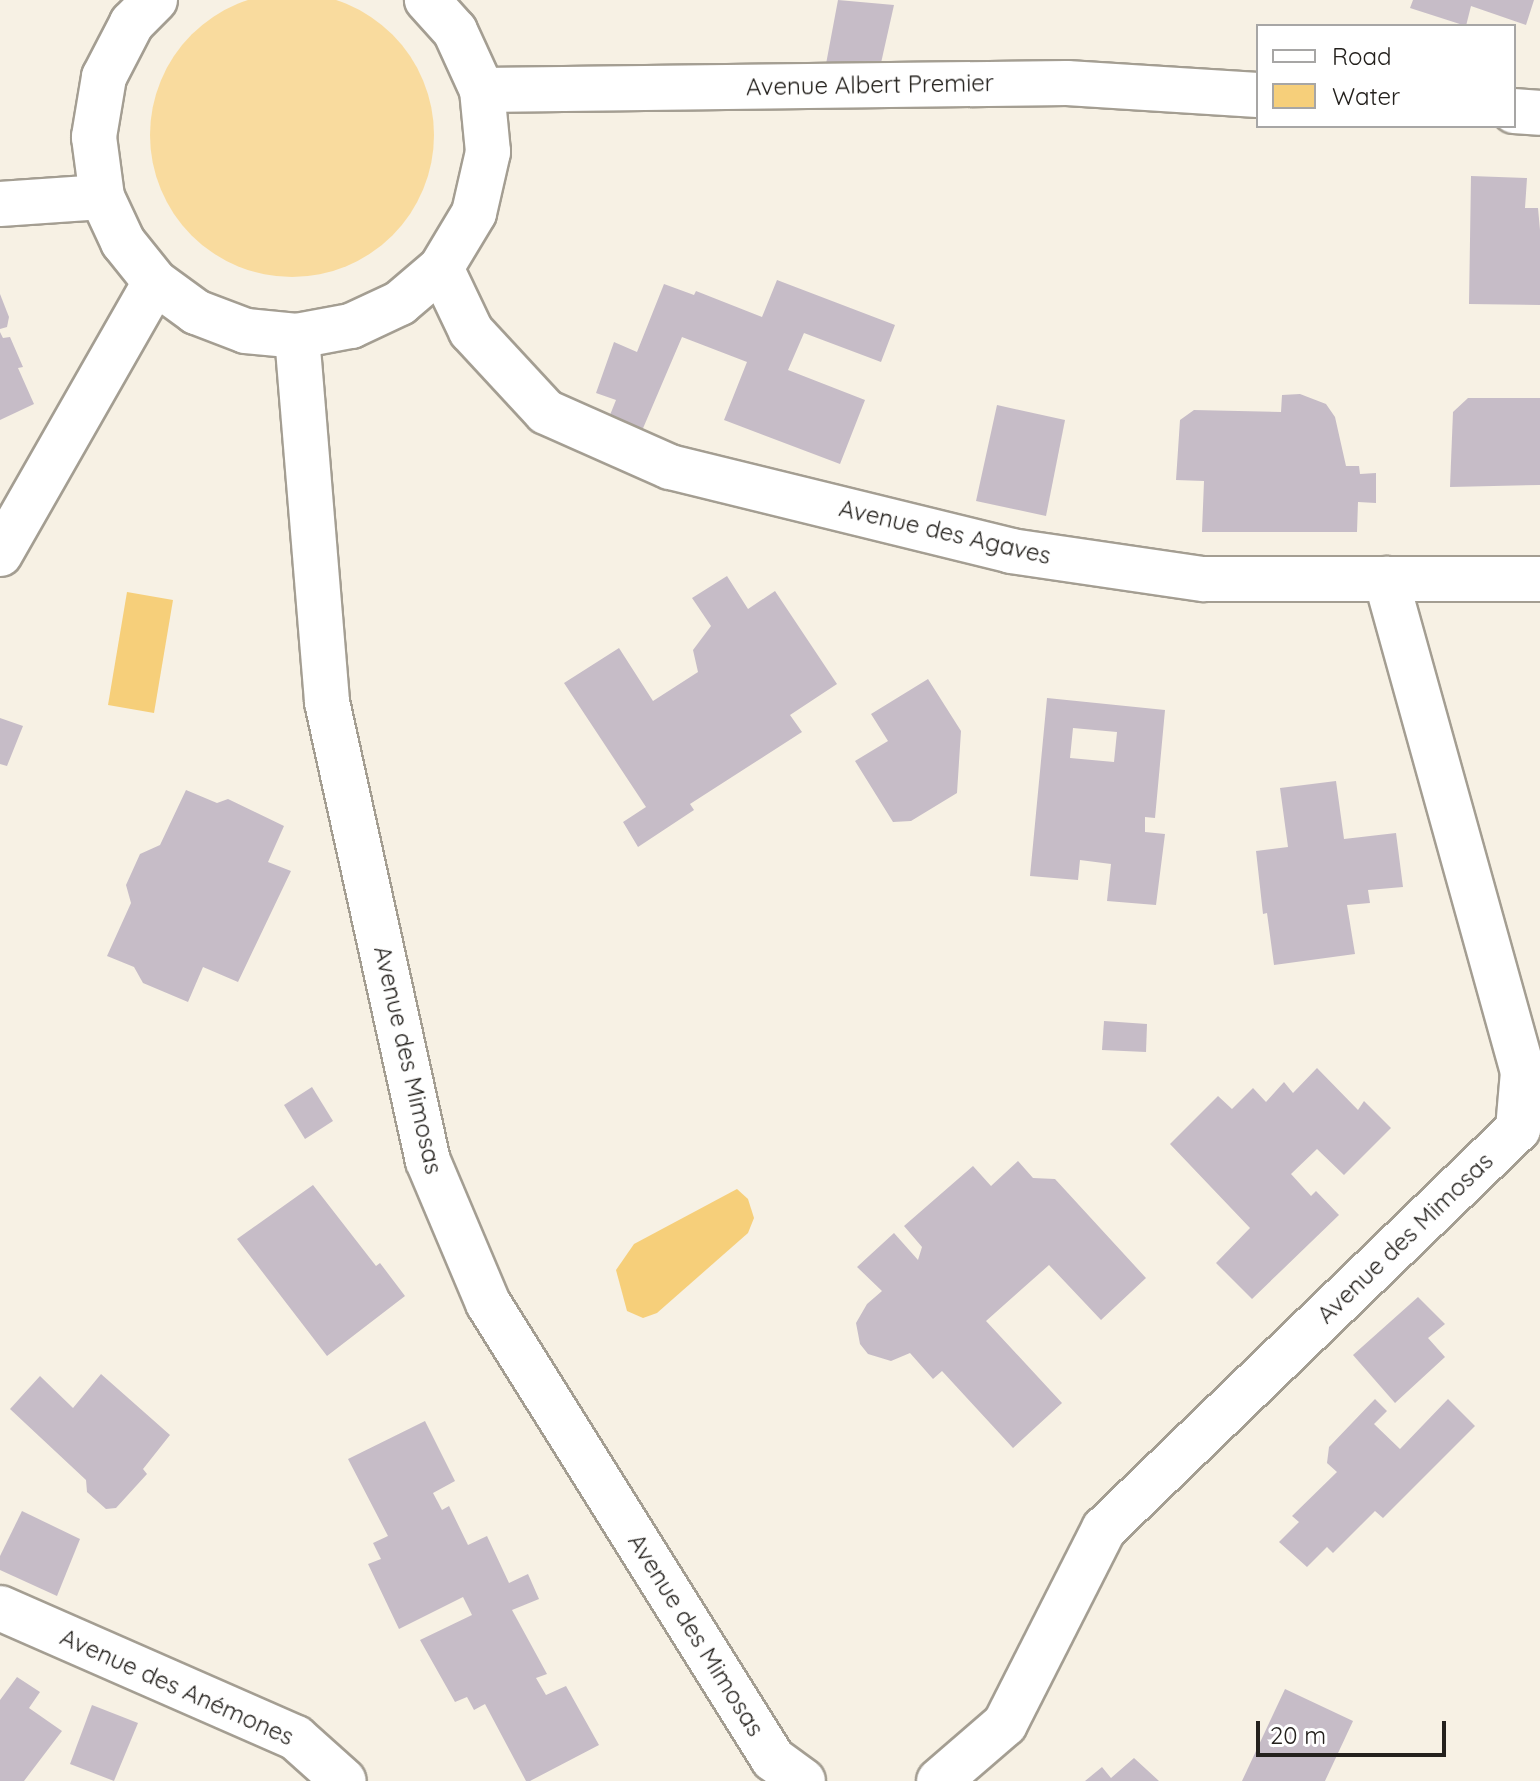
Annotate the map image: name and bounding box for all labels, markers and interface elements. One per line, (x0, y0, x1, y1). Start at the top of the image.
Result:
legend (1256, 24, 1516, 128)
text: Road (1332, 41, 1392, 71)
street label: Avenue Albert Premier (746, 68, 994, 102)
text: Water (1332, 81, 1400, 111)
street label: Avenue des Agaves (836, 494, 1054, 570)
street label: Avenue des Mimosas (368, 943, 448, 1177)
street label: Avenue des Mimosas (1311, 1147, 1499, 1329)
street label: Avenue des Mimosas (622, 1529, 770, 1741)
street label: Avenue des Anémones (56, 1622, 298, 1752)
scale bar (1260, 1705, 1450, 1755)
text: 20 m (1270, 1720, 1326, 1750)

